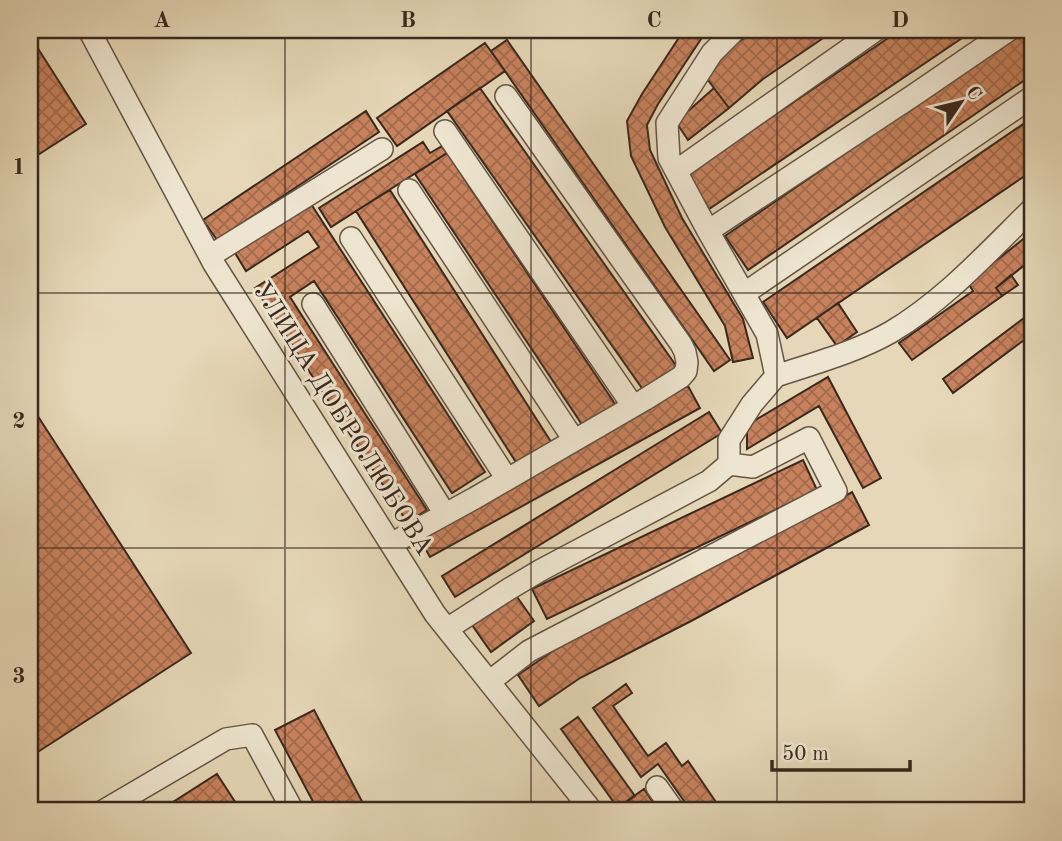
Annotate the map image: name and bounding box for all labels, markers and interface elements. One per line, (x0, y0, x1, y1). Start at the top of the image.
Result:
text: A (153, 9, 171, 32)
text: B (400, 9, 416, 32)
text: C (646, 9, 662, 32)
text: D (891, 9, 909, 32)
north arrow (926, 66, 996, 136)
text: С (961, 83, 984, 104)
text: 1 (12, 156, 26, 179)
street label: УЛИЦА ДОБРОЛЮБОВА (247, 278, 437, 560)
text: 2 (12, 410, 26, 433)
text: 3 (12, 665, 26, 688)
scale bar (772, 729, 910, 773)
text: 50 m (782, 744, 829, 765)

